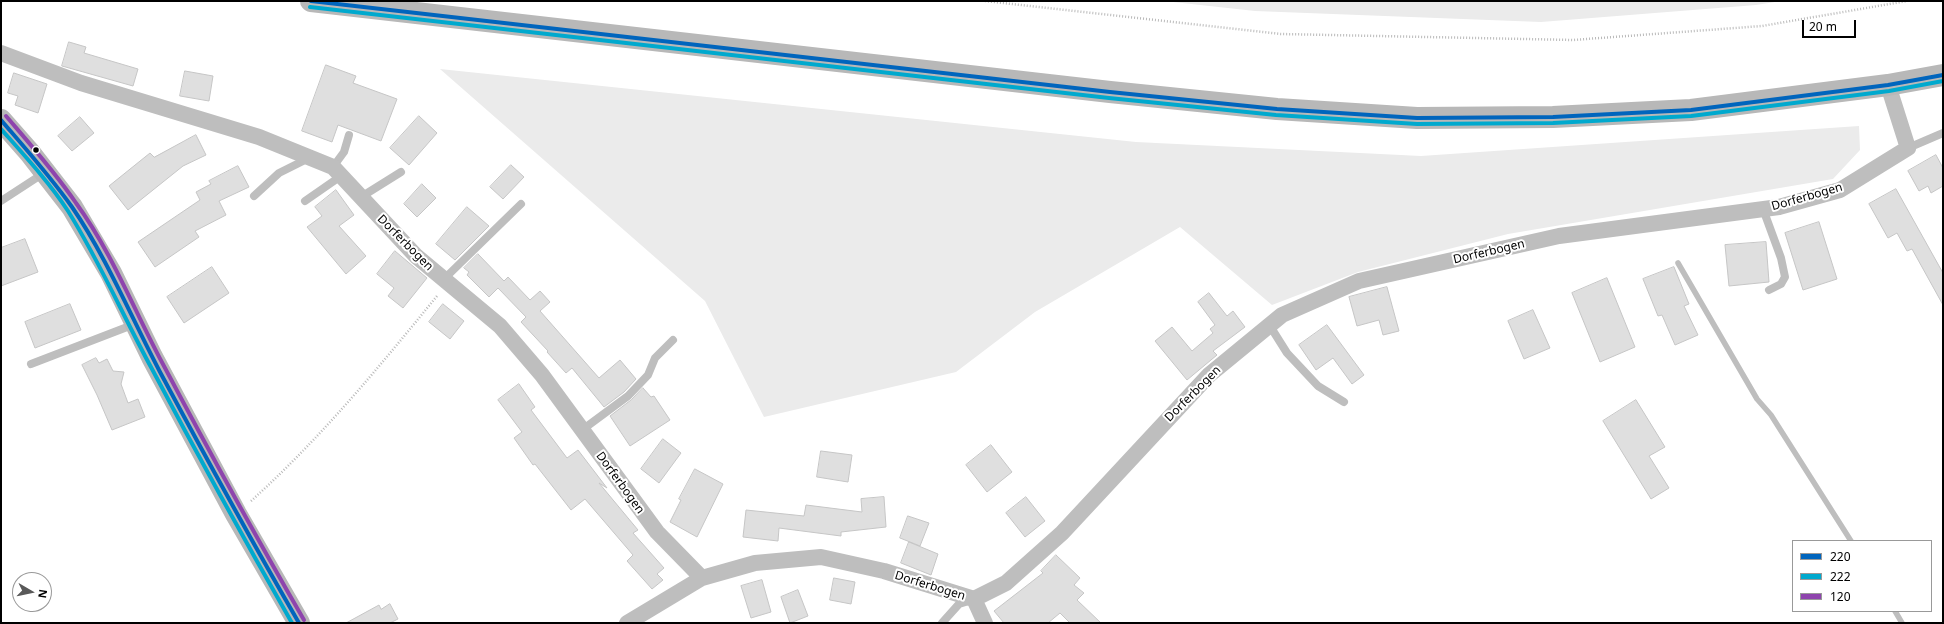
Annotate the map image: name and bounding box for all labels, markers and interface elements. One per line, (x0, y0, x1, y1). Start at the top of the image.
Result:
scale bar (1804, 12, 1858, 38)
text: 20 m (1809, 18, 1837, 35)
unlabelled marker (31, 145, 41, 155)
street label: Dorferbogen (1770, 180, 1844, 214)
street label: Dorferbogen (374, 212, 436, 274)
street label: Dorferbogen (1452, 237, 1526, 267)
street label: Dorferbogen (1162, 363, 1224, 425)
street label: Dorferbogen (593, 449, 647, 517)
legend (1792, 540, 1932, 612)
text: 220 (1830, 548, 1851, 565)
street label: Dorferbogen (893, 568, 967, 604)
text: 222 (1830, 568, 1851, 585)
north arrow (12, 572, 52, 612)
text: N (35, 588, 51, 599)
text: 120 (1830, 588, 1851, 605)

